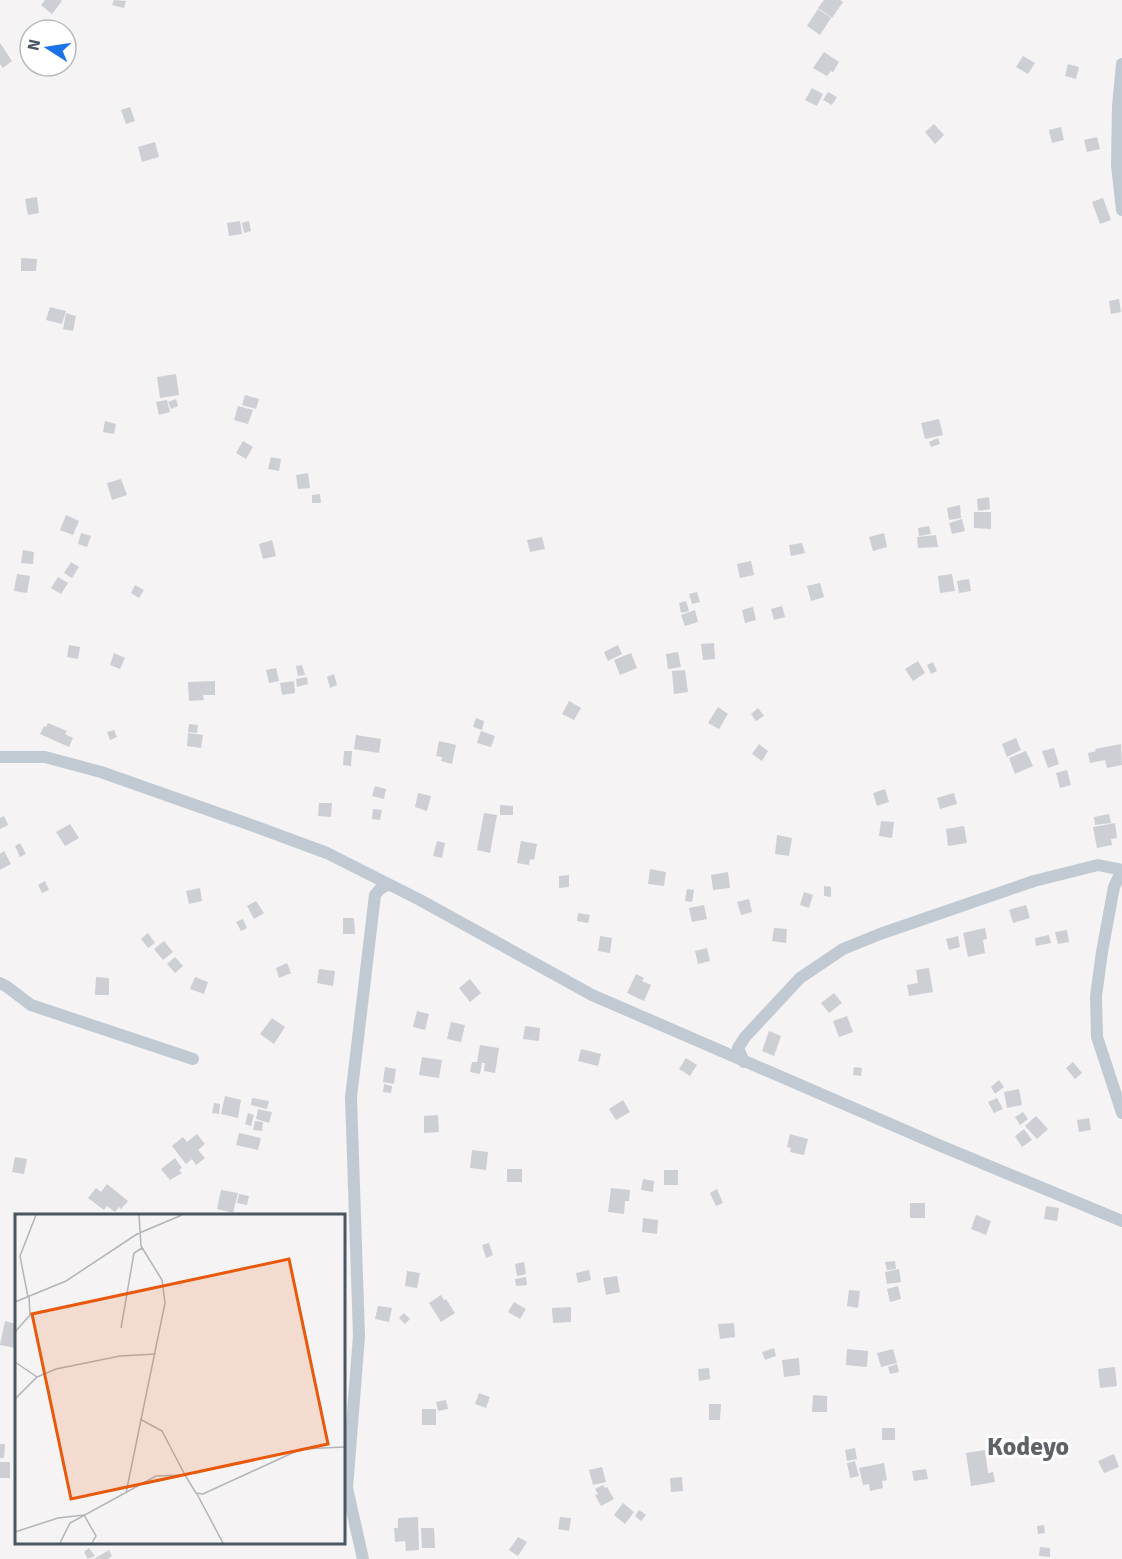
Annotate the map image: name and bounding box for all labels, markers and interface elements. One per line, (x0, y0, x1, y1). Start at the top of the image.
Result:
north arrow (18, 18, 78, 78)
text: N (23, 38, 45, 53)
inset map (15, 1214, 345, 1544)
district label: Kodeyo (987, 1431, 1069, 1463)

